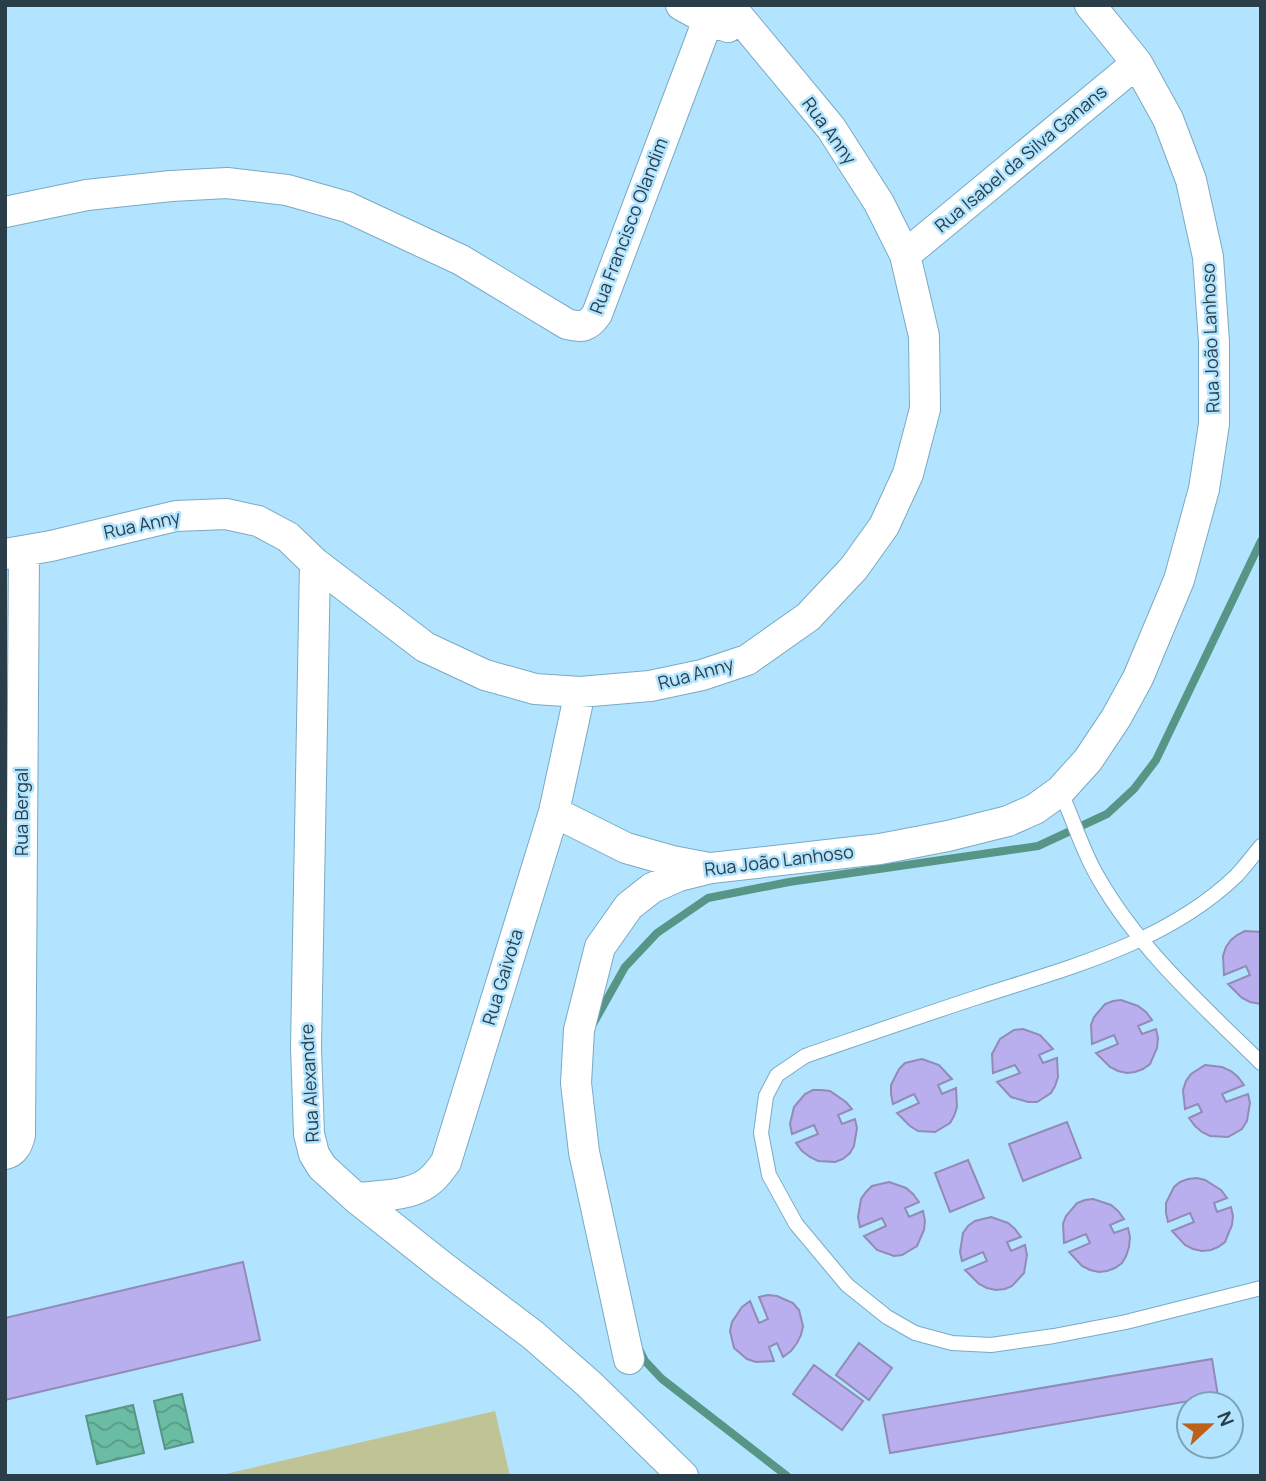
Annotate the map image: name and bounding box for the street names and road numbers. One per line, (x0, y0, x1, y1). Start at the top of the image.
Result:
street label: Rua Isabel da Silva Ganans (929, 79, 1111, 237)
street label: Rua Anny (797, 92, 863, 169)
street label: Rua Francisco Olandim (583, 134, 673, 317)
street label: Rua João Lanhoso (1195, 263, 1225, 413)
street label: Rua Anny (101, 504, 183, 544)
street label: Rua Anny (655, 651, 737, 695)
street label: Rua Bergal (9, 768, 33, 856)
street label: Rua João Lanhoso (703, 839, 855, 881)
street label: Rua Gaivota (476, 926, 528, 1028)
street label: Rua Alexandre (294, 1023, 324, 1143)

